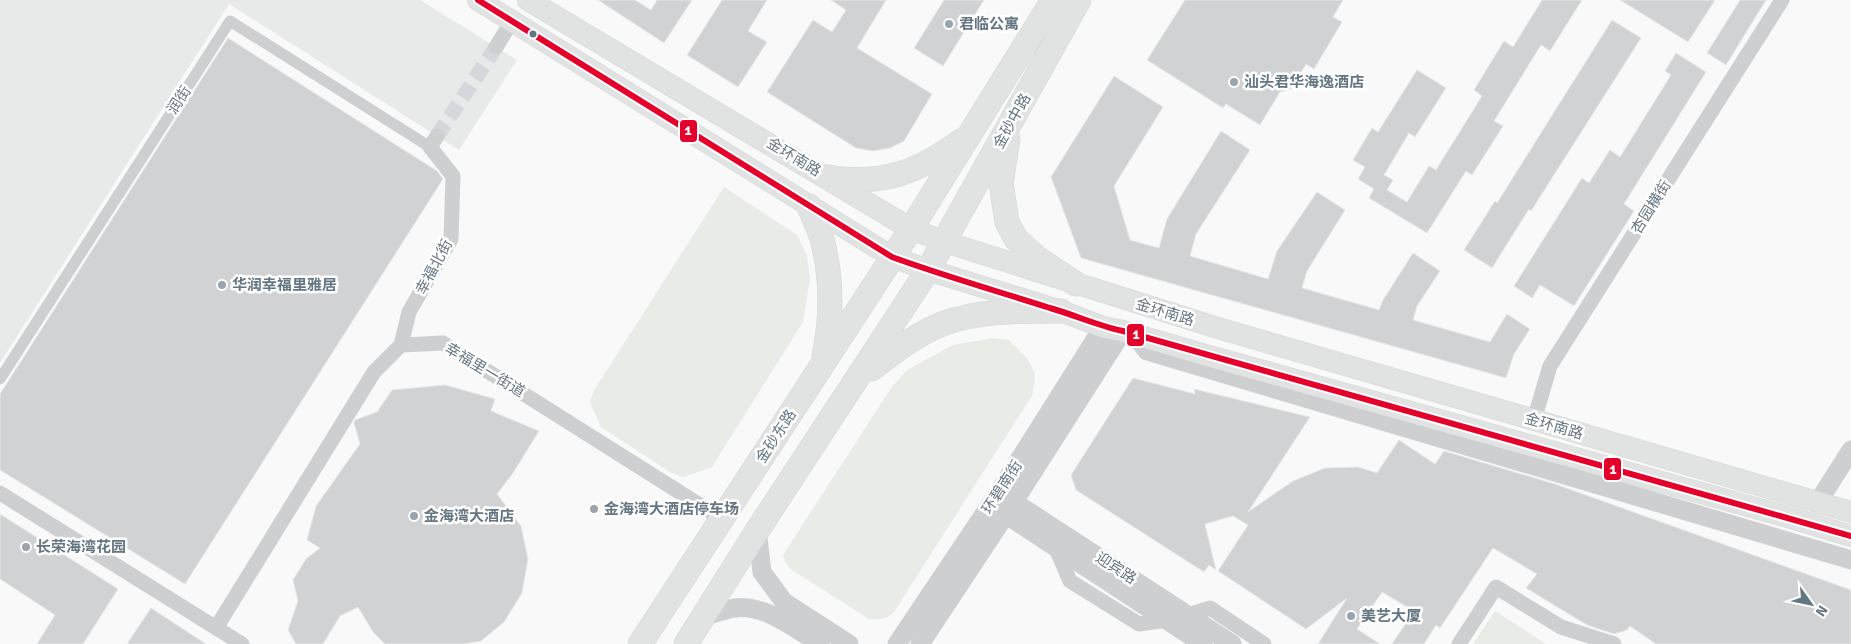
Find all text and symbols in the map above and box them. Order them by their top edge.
place label: 君临公寓 [959,15,1019,33]
marker: 君临公寓 [943,18,955,30]
unlabelled marker [528,29,538,39]
place label: 汕头君华海逸酒店 [1244,73,1364,91]
marker: 汕头君华海逸酒店 [1228,76,1240,88]
street label: 润街 [163,83,195,117]
street label: 金砂中路 [990,90,1034,152]
line badge: 1 [679,119,698,143]
text: 1 [684,122,692,139]
street label: 金环南路 [764,134,824,180]
street label: 杏园横街 [1627,177,1675,237]
street label: 幸福北街 [412,236,456,298]
place label: 华润幸福里雅居 [232,276,337,294]
marker: 华润幸福里雅居 [216,279,228,291]
street label: 金环南路 [1134,295,1196,329]
line badge: 1 [1126,323,1145,347]
text: 1 [1132,326,1140,343]
street label: 幸福里一街道 [442,339,528,401]
street label: 金砂东路 [752,406,800,466]
street label: 金环南路 [1523,409,1585,443]
street label: 环碧南街 [978,457,1026,517]
line badge: 1 [1603,457,1622,481]
text: 1 [1609,461,1617,478]
place label: 金海湾大酒店停车场 [604,500,739,518]
marker: 金海湾大酒店停车场 [588,503,600,515]
place label: 金海湾大酒店 [424,507,514,525]
marker: 金海湾大酒店 [408,510,420,522]
place label: 长荣海湾花园 [36,538,126,556]
marker: 长荣海湾花园 [20,541,32,553]
street label: 迎宾路 [1092,548,1140,588]
north arrow [1786,579,1836,629]
text: N [1812,602,1831,620]
place label: 美艺大厦 [1361,607,1421,625]
marker: 美艺大厦 [1345,610,1357,622]

